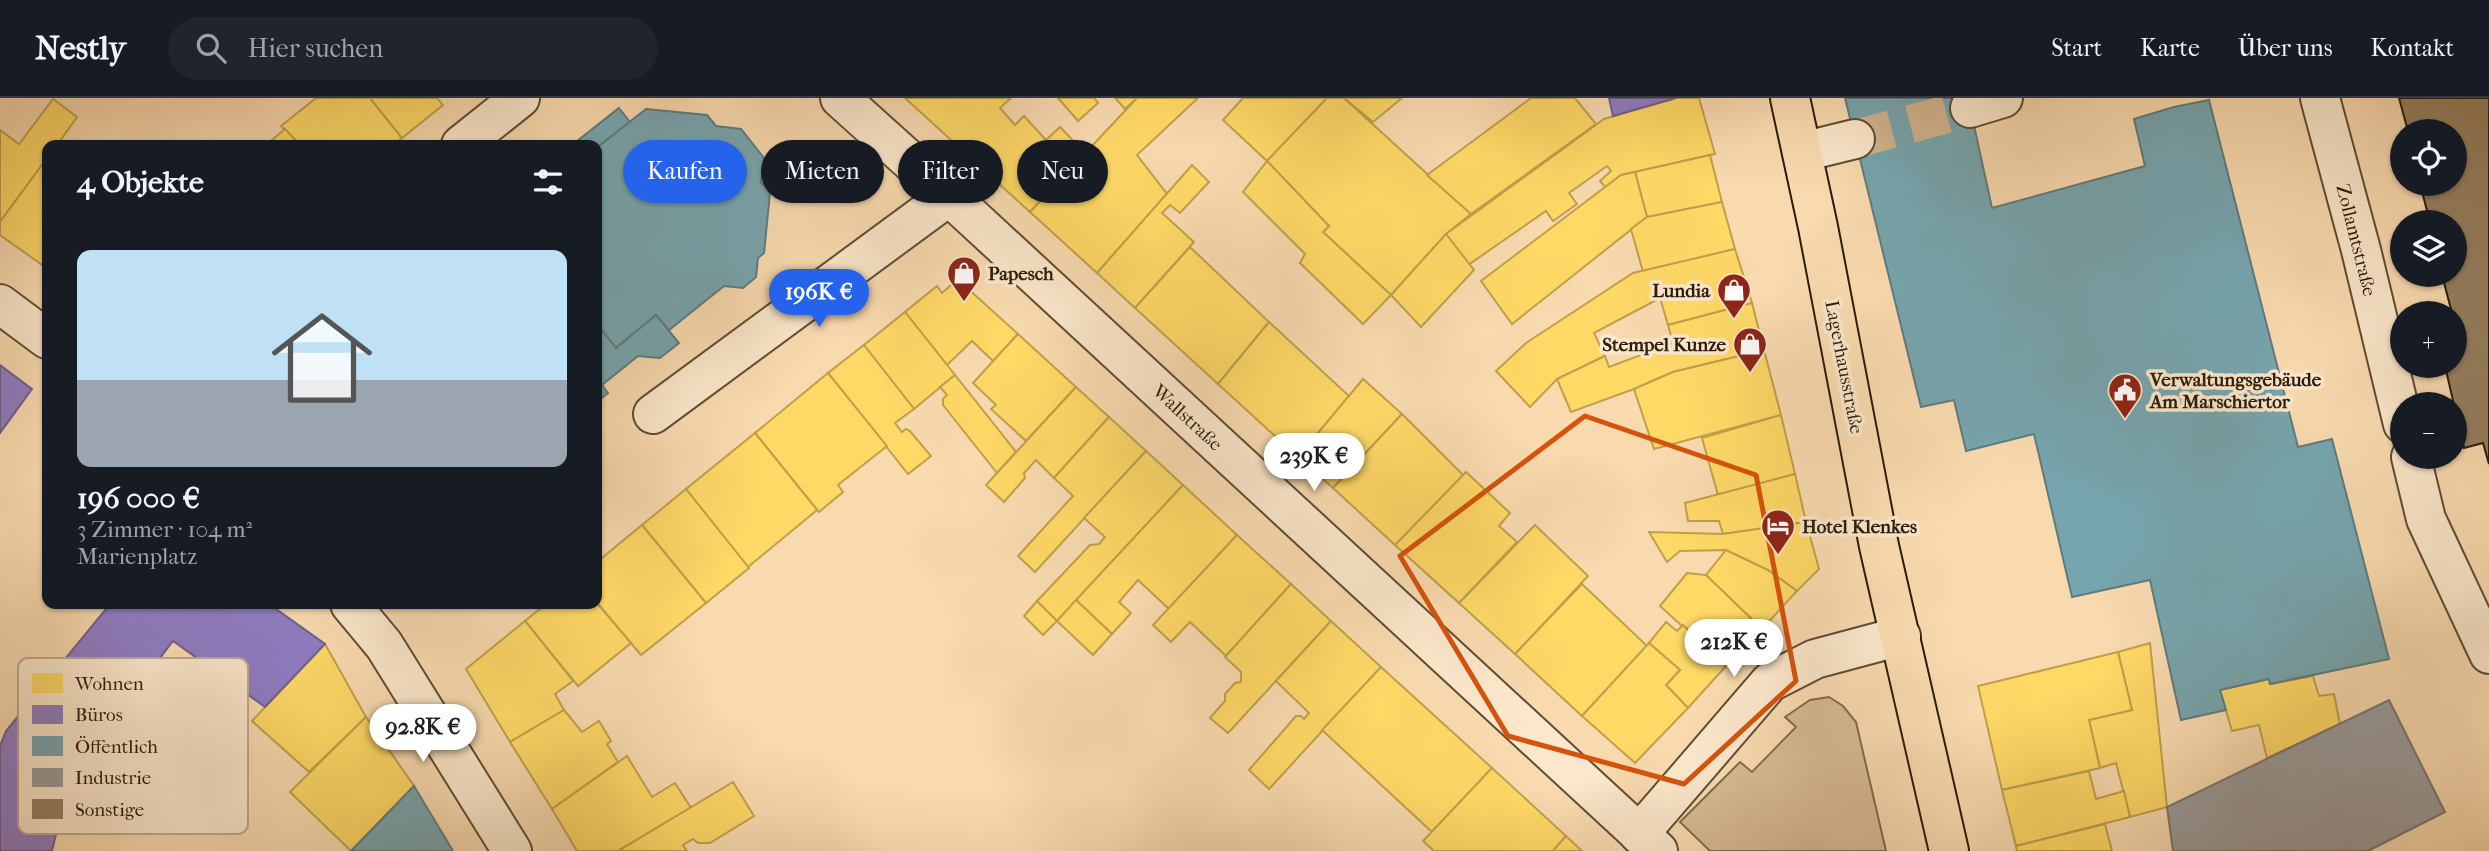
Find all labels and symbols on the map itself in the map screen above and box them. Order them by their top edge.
street label: Zollamtstraße [2331,182,2381,298]
shop icon: Papesch [945,254,983,303]
place label: Papesch [988,263,1054,285]
pin: 196K € [762,270,876,329]
shop icon: Lundia [1715,271,1753,320]
place label: Lundia [1652,280,1711,302]
street label: Lagerhausstraße [1820,299,1868,436]
shop icon: Stempel Kunze [1731,325,1769,374]
place label: Stempel Kunze [1602,334,1727,356]
place label: Verwaltungsgebäude Am Marschiertor [2149,369,2322,413]
public building icon: Verwaltungsgebäude Am Marschiertor [2106,371,2144,420]
street label: Wallstraße [1147,379,1227,455]
pin: 239K € [1257,434,1371,493]
hotel icon: Hotel Klenkes [1759,507,1797,556]
place label: Hotel Klenkes [1802,516,1917,538]
pin: 212K € [1677,620,1791,679]
legend [18,658,248,834]
text: Wohnen [74,673,144,695]
text: Büros [75,704,123,726]
pin: 92.8K € [358,704,488,764]
text: Öffentlich [75,736,158,758]
text: Industrie [75,767,151,789]
text: Sonstige [75,799,144,821]

